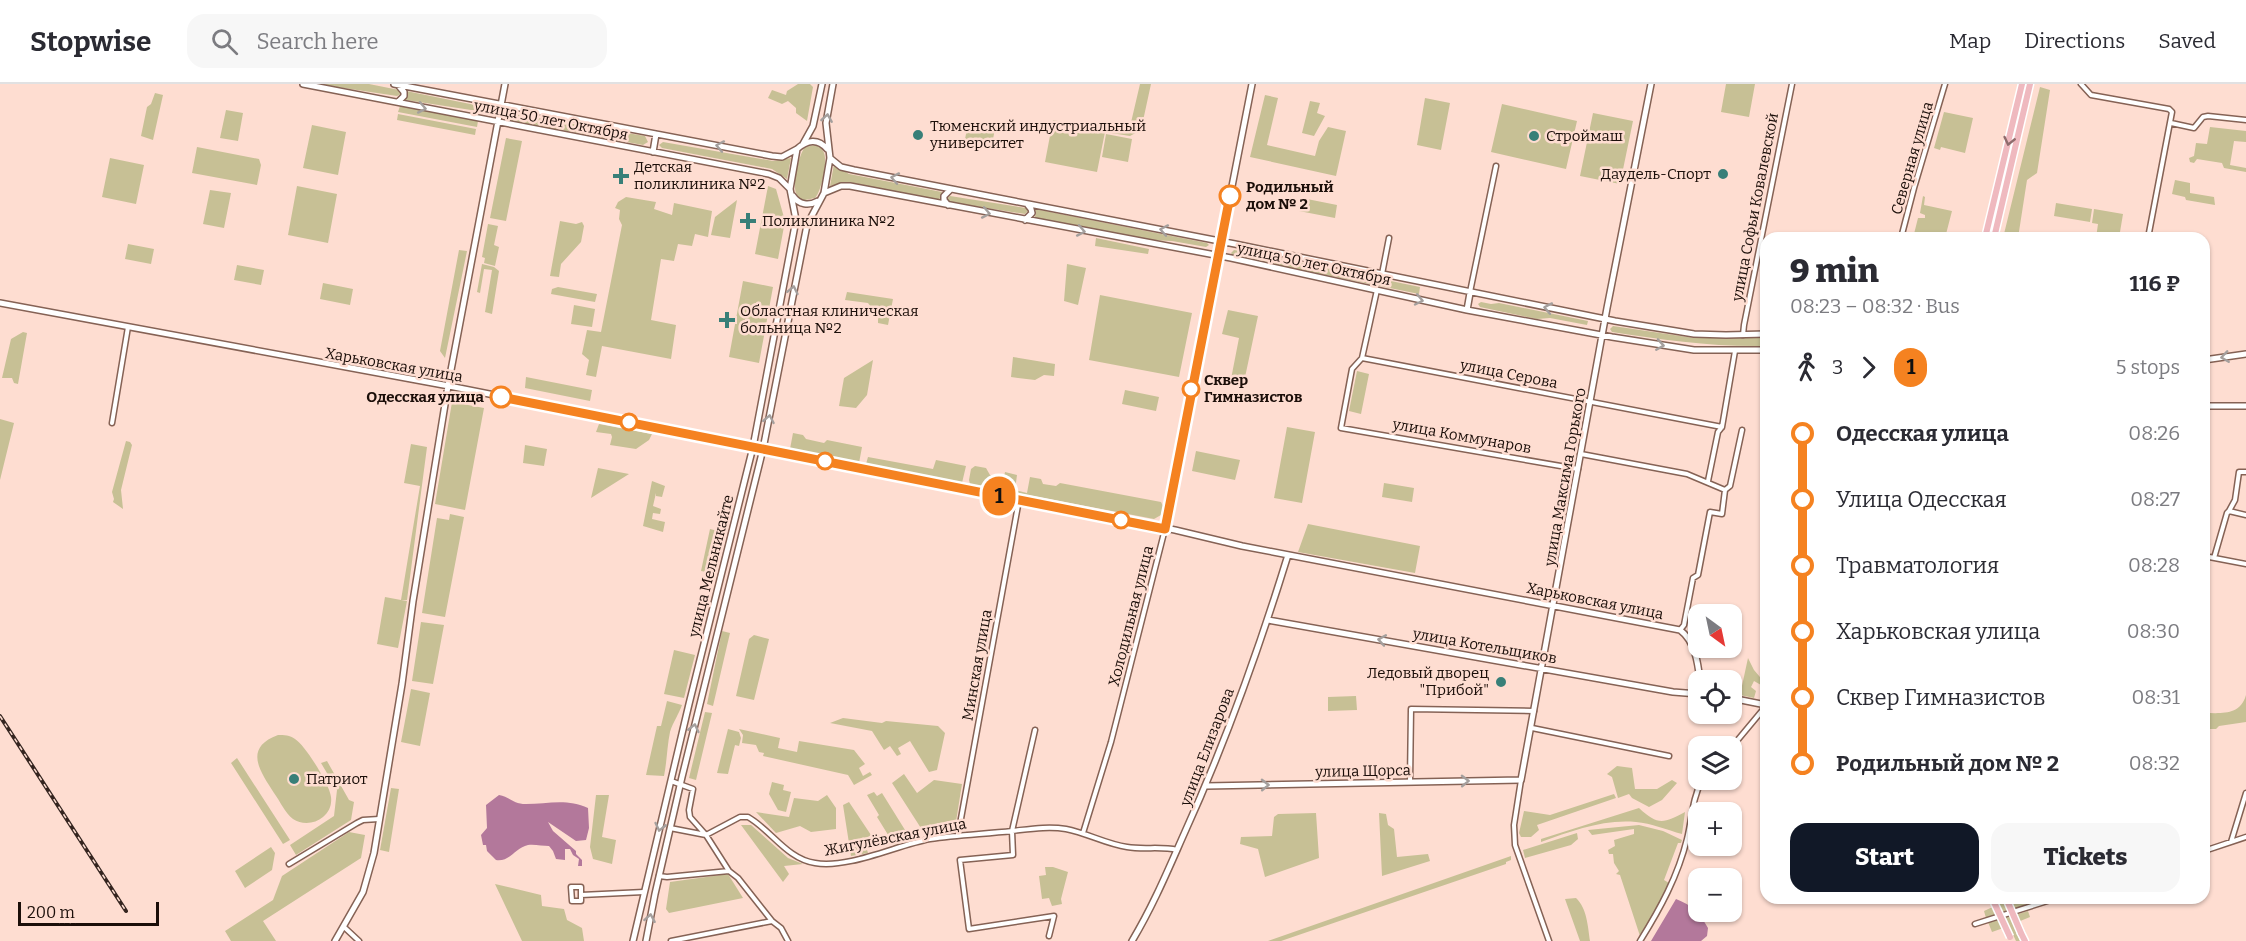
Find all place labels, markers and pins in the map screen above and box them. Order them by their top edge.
place label: Тюменский индустриальный университет [929,117,1146,152]
place label: Строймаш [1546,127,1623,145]
marker: Тюменский индустриальный университет [911,128,925,142]
marker: Строймаш [1527,129,1541,143]
place label: Детская поликлиника №2 [634,158,765,193]
place label: Даудель-Спорт [1601,165,1711,183]
marker: Детская поликлиника №2 [612,167,630,185]
marker: Даудель-Спорт [1716,167,1730,181]
place label: Родильный дом № 2 [1246,178,1334,213]
marker: Родильный дом № 2 [1219,185,1241,207]
marker: Поликлиника №2 [739,212,757,230]
place label: Поликлиника №2 [762,212,895,230]
place label: Областная клиническая больница №2 [740,302,918,337]
marker: Областная клиническая больница №2 [718,311,736,329]
place label: Сквер Гимназистов [1204,371,1303,406]
marker: Сквер Гимназистов [1182,380,1200,398]
marker: Одесская улица [490,386,512,408]
place label: Одесская улица [366,388,485,406]
unlabelled marker [620,413,638,431]
unlabelled marker [816,452,834,470]
unlabelled marker [1112,511,1130,529]
place label: Ледовый дворец "Прибой" [1367,664,1489,699]
marker: Ледовый дворец "Прибой" [1494,675,1508,689]
place label: Патриот [306,770,368,788]
marker: Патриот [287,772,301,786]

